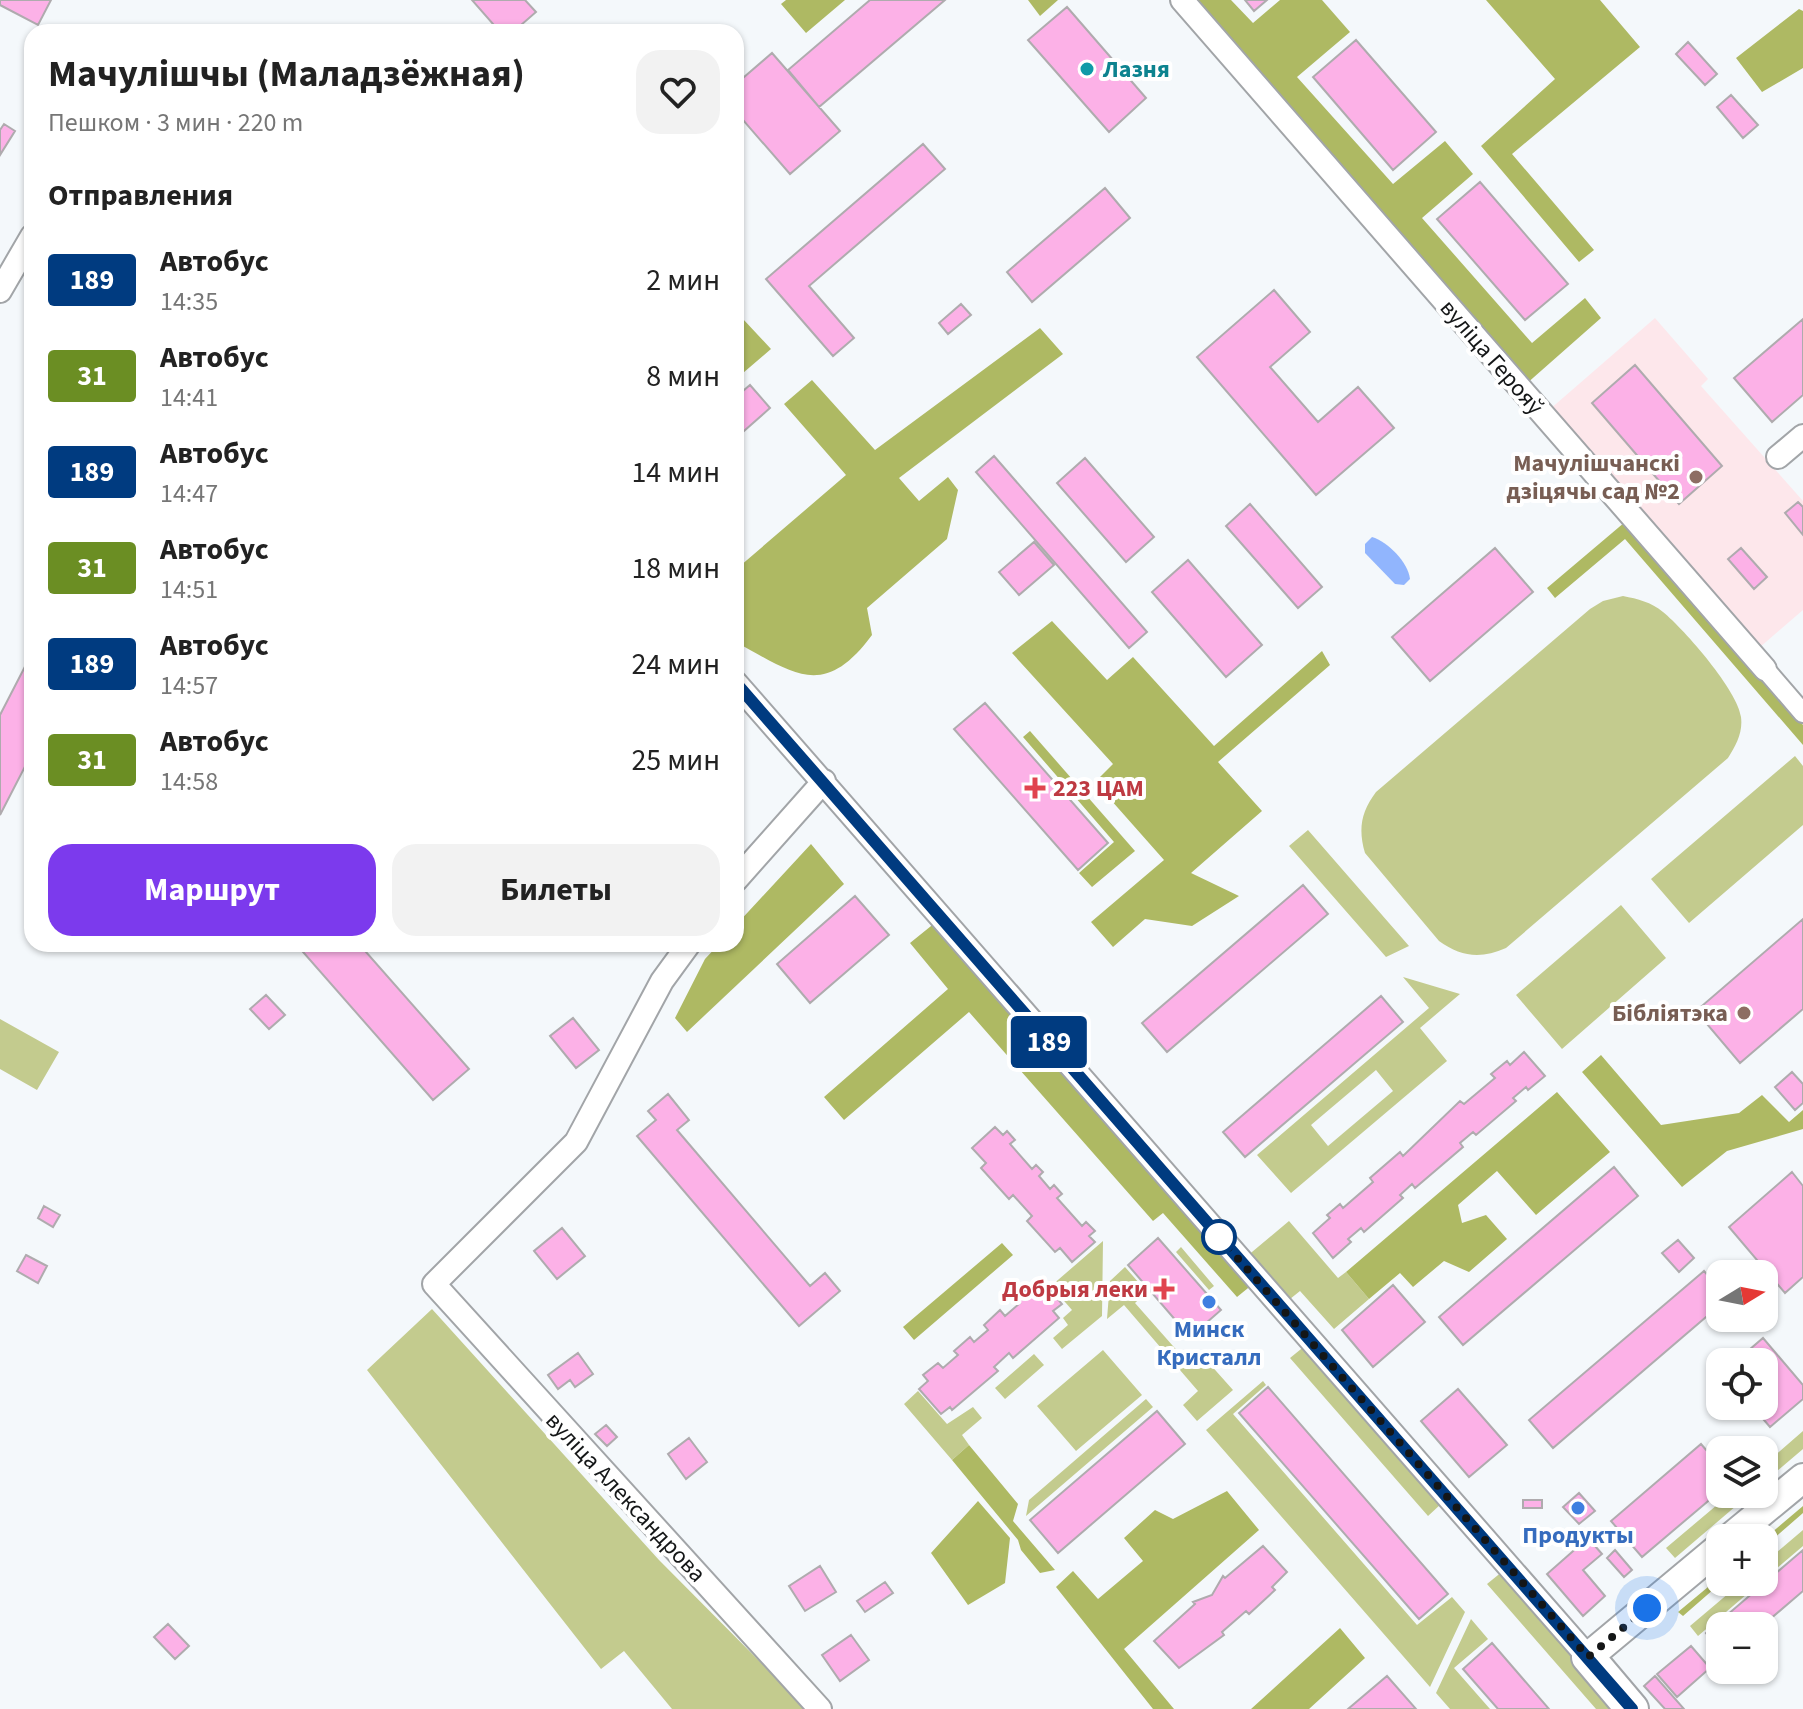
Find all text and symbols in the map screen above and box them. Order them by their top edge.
text: Мачулішчы (Маладзёжная) [48,47,525,101]
button: heart [636,50,720,134]
place label: Лазня [1102,52,1170,87]
marker: Лазня [1078,60,1096,78]
text: Пешком · 3 мин · 220 m [48,104,303,141]
text: Отправления [48,174,233,217]
text: Автобус [160,240,269,283]
text: 2 мин [646,259,720,302]
text: 189 [70,260,114,300]
text: 14:35 [160,283,218,320]
street label: вуліца Герояў [1431,292,1552,423]
text: Автобус [160,336,269,379]
text: 8 мин [646,355,720,398]
text: 31 [77,356,107,396]
text: 14:41 [160,379,218,416]
text: Автобус [160,432,269,475]
place label: Мачулішчанскі дзіцячы сад №2 [1507,446,1680,509]
text: 14 мин [631,451,720,494]
text: 189 [70,452,114,492]
marker: Мачулішчанскі дзіцячы сад №2 [1687,468,1705,486]
text: 14:47 [160,475,218,512]
text: Автобус [160,528,269,571]
text: 18 мин [631,547,720,590]
text: 31 [77,548,107,588]
text: 14:51 [160,571,218,608]
text: Автобус [160,624,269,667]
text: 24 мин [631,643,720,686]
text: 189 [70,644,114,684]
text: 14:57 [160,667,218,704]
text: Автобус [160,720,269,763]
text: 25 мин [631,739,720,782]
text: 31 [77,740,107,780]
text: 14:58 [160,763,218,800]
place label: 223 ЦAM [1053,771,1144,806]
marker: 223 ЦAM [1024,777,1046,799]
button: Маршрут [48,844,376,936]
button: Билеты [392,844,720,936]
place label: Бібліятэка [1612,996,1728,1031]
marker: Бібліятэка [1735,1004,1753,1022]
line badge: 189 [1003,1016,1095,1068]
text: 189 [1027,1022,1071,1062]
unlabelled marker [1202,1220,1236,1254]
north arrow [1706,1260,1778,1332]
map controls [1706,1260,1778,1684]
place label: Добрыя леки [1002,1272,1148,1307]
marker: Добрыя леки [1155,1280,1173,1298]
marker: Минск Кристалл [1200,1293,1218,1311]
place label: Минск Кристалл [1157,1312,1261,1375]
button: locate [1706,1348,1778,1420]
street label: вуліца Александрова [537,1404,714,1590]
button: layers [1706,1436,1778,1508]
marker: Продукты [1569,1499,1587,1517]
place label: Продукты [1522,1518,1634,1553]
button: + [1706,1524,1778,1596]
your location [1627,1588,1667,1628]
button: − [1706,1612,1778,1684]

